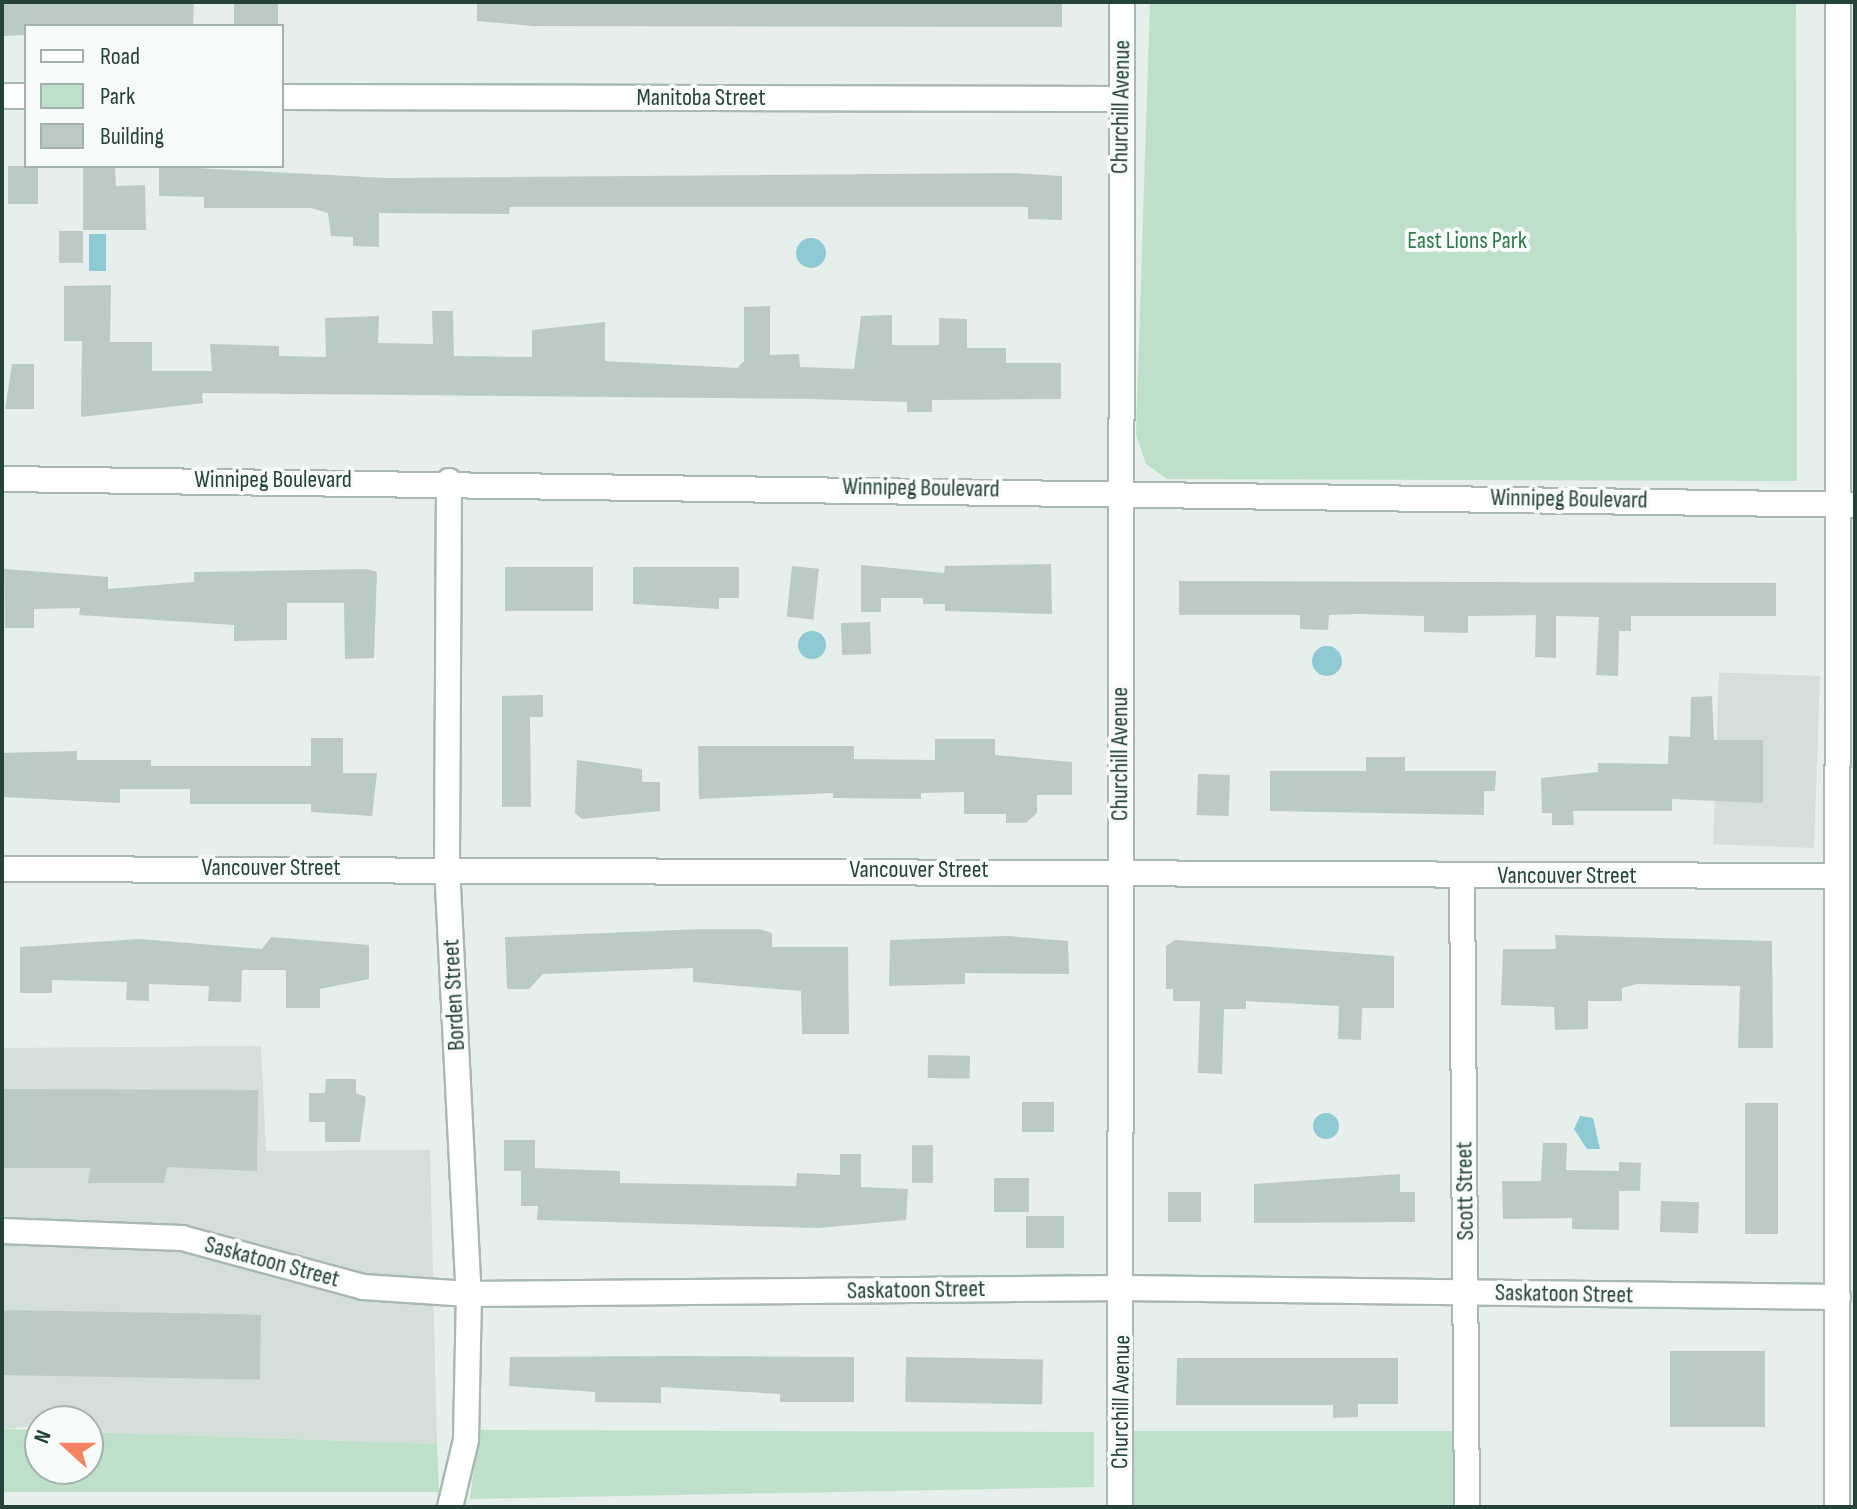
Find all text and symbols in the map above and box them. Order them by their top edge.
legend [24,24,284,168]
street label: Churchill Avenue [1105,40,1137,174]
text: Road [100,42,140,71]
text: Park [100,82,135,111]
street label: Manitoba Street [637,84,765,112]
text: Building [100,122,164,151]
park label: East Lions Park [1407,227,1527,255]
street label: Winnipeg Boulevard [194,466,352,494]
street label: Winnipeg Boulevard [842,472,1000,504]
street label: Winnipeg Boulevard [1490,483,1648,515]
street label: Churchill Avenue [1106,687,1134,821]
street label: Vancouver Street [201,854,341,882]
street label: Vancouver Street [849,856,989,884]
street label: Vancouver Street [1497,862,1637,890]
street label: Borden Street [437,939,471,1051]
street label: Scott Street [1450,1141,1480,1241]
street label: Saskatoon Street [201,1230,343,1294]
street label: Saskatoon Street [847,1274,985,1306]
street label: Saskatoon Street [1495,1278,1633,1310]
street label: Churchill Avenue [1105,1335,1137,1469]
north arrow [24,1405,104,1485]
text: N [28,1427,58,1447]

